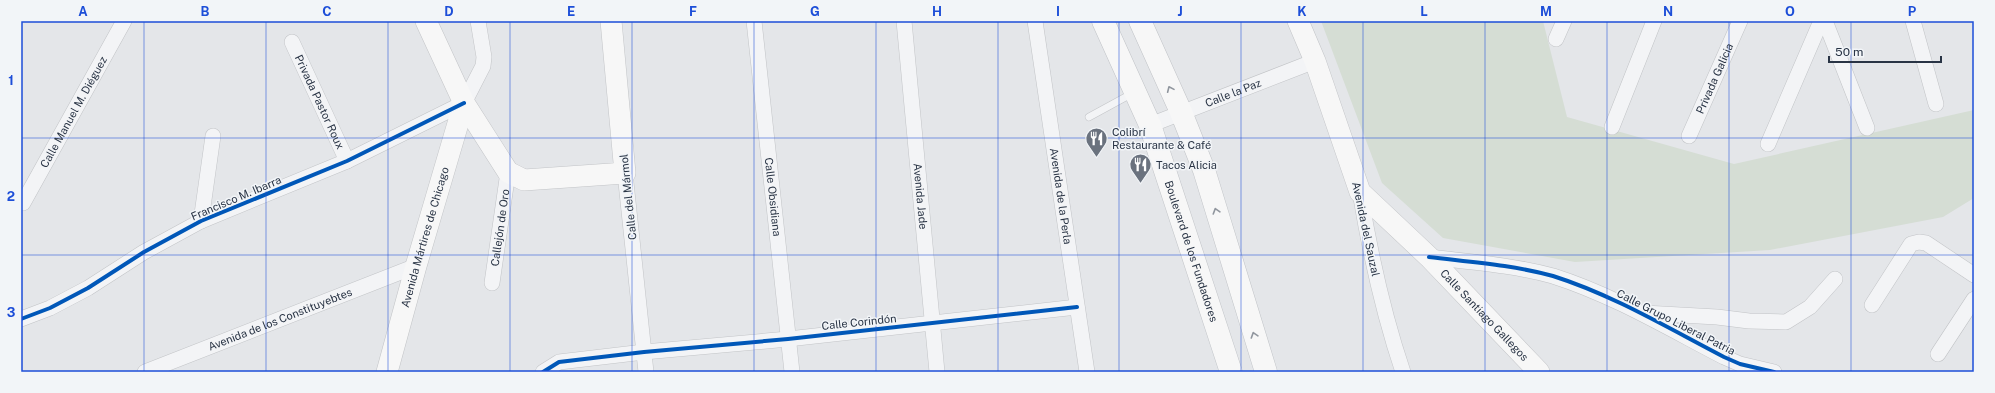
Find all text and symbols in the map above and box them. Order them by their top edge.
text: A [78,4,88,19]
text: B [201,4,210,19]
text: C [322,4,332,19]
text: D [444,4,454,19]
text: E [567,4,575,19]
text: F [689,4,697,19]
text: G [810,4,820,19]
text: H [932,4,942,19]
text: I [1056,4,1060,19]
text: J [1177,4,1183,19]
text: K [1297,4,1307,19]
text: L [1420,4,1428,19]
text: M [1540,4,1552,19]
text: N [1663,4,1673,19]
text: O [1785,4,1795,19]
text: P [1908,4,1917,19]
scale bar [1829,38,1941,64]
street label: Privada Galicia [1694,41,1735,116]
text: 50 m [1835,45,1863,59]
street label: Privada Pastor Roux [293,53,347,151]
street label: Calle Manuel M. Diéguez [38,54,109,170]
text: 1 [8,73,14,88]
street label: Calle la Paz [1203,77,1263,109]
one-way arrow [1167,86,1175,93]
restaurant icon: Colibrí Restaurante & Café [1083,125,1109,158]
place label: Colibrí Restaurante & Café [1112,126,1211,151]
street label: Avenida de la Perla [1048,147,1074,245]
restaurant icon: Tacos Alicia [1128,152,1154,185]
street label: Calle del Mármol [618,153,638,241]
street label: Calle Obsidiana [763,157,783,237]
place label: Tacos Alicia [1156,159,1217,171]
street label: Avenida Jade [911,163,930,230]
street label: Avenida Mártires de Chicago [399,165,451,309]
street label: Francisco M. Ibarra [189,174,283,222]
street label: Boulevard de los Fundadores [1163,179,1220,324]
street label: Avenida del Sauzal [1350,181,1382,277]
street label: Callejón de Oro [488,188,511,267]
text: 2 [7,189,15,204]
one-way arrow [1212,207,1221,214]
street label: Calle Santiago Gallegos [1438,267,1531,363]
street label: Avenida de los Constituyebtes [206,285,354,353]
street label: Calle Grupo Liberal Patria [1615,287,1737,357]
text: 3 [7,305,16,320]
street label: Calle Corindón [821,312,897,332]
one-way arrow [1250,332,1259,339]

